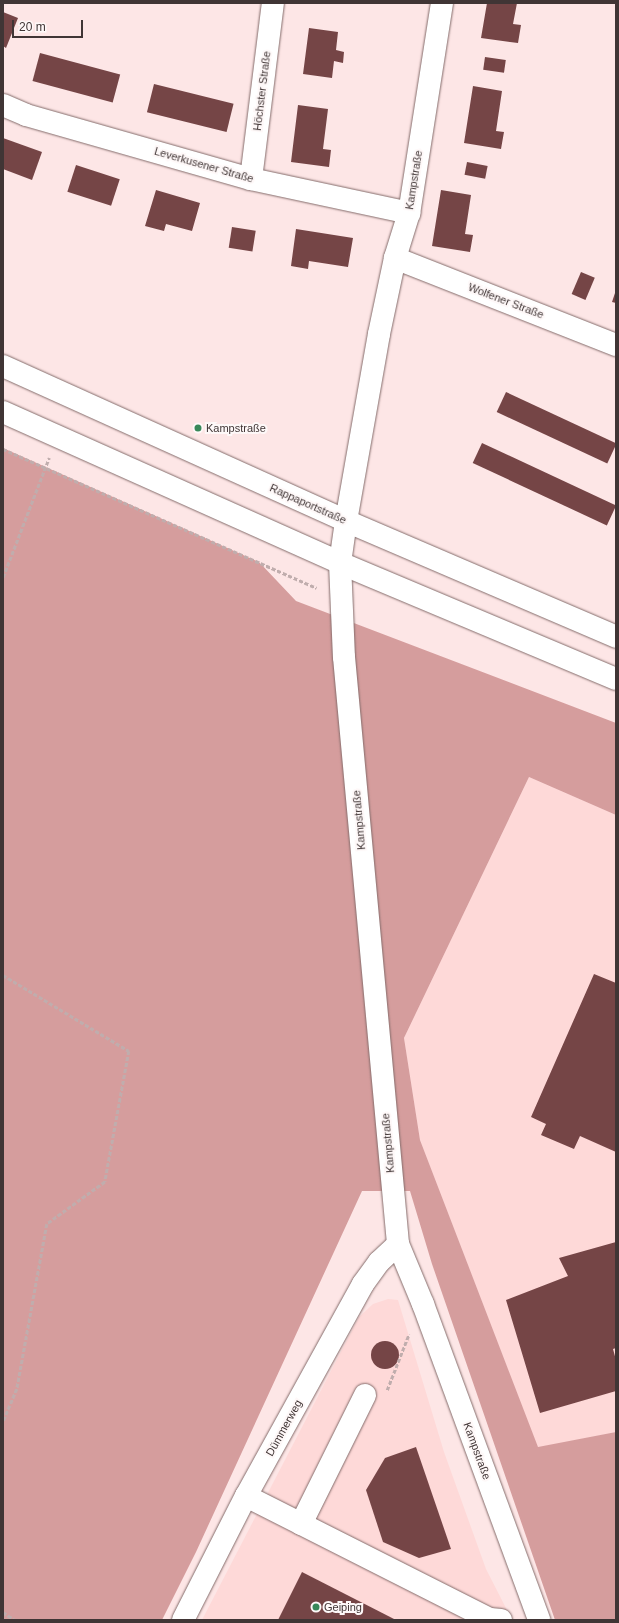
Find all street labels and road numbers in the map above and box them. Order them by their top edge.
street label: Höchster Straße [251,50,273,132]
street label: Leverkusener Straße [153,144,255,186]
street label: Kampstraße [403,149,425,211]
street label: Wolfener Straße [466,281,546,321]
street label: Rappaportstraße [268,481,348,527]
street label: Kampstraße [350,790,368,850]
street label: Kampstraße [379,1113,397,1173]
street label: Dümmerweg [263,1398,305,1458]
street label: Kampstraße [461,1421,493,1481]

